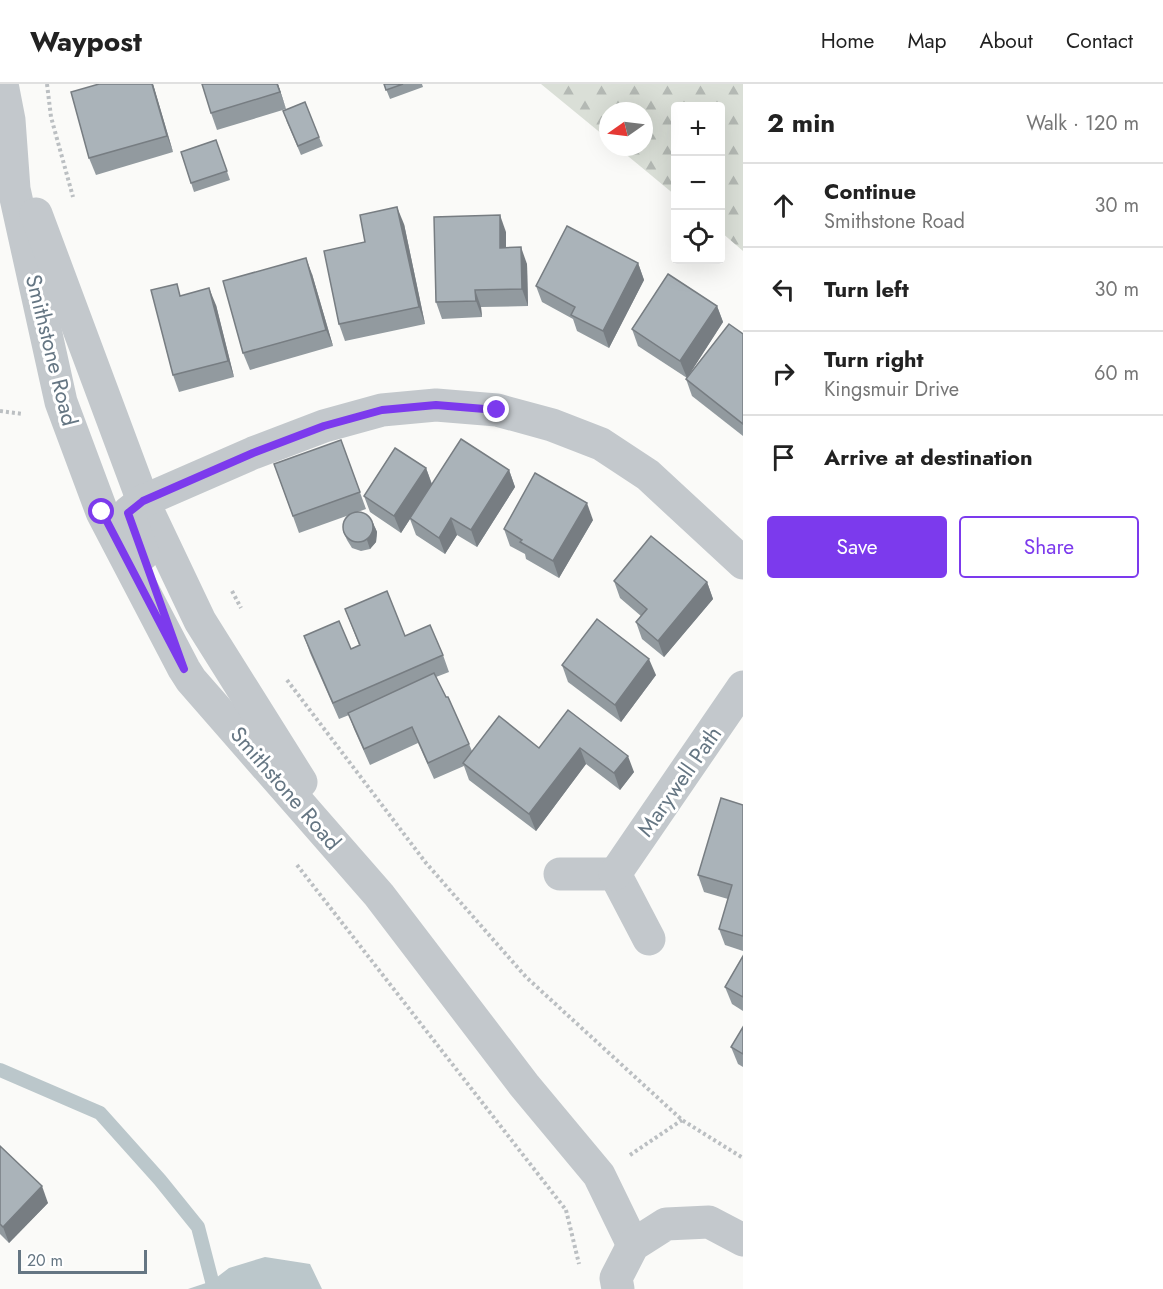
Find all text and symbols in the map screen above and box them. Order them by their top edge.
text: Waypost [30,21,142,62]
text: Home [821,26,874,56]
text: Map [907,26,947,56]
text: About [980,26,1033,56]
text: Contact [1066,26,1133,56]
north arrow [599,102,653,156]
map controls [671,102,725,264]
button: + [671,102,725,156]
text: 2 min [767,104,835,142]
text: Walk · 120 m [1026,109,1139,138]
button: − [671,156,725,210]
text: Continue [824,175,916,207]
icon: ahead [767,189,800,222]
text: 30 m [1094,191,1139,220]
text: Smithstone Road [824,207,965,236]
button: locate [671,210,725,264]
street label: Smithstone Road [18,271,86,429]
icon: left [767,273,800,306]
text: Turn left [824,273,909,305]
text: 30 m [1094,275,1139,304]
text: Turn right [824,343,924,375]
icon: right [767,357,800,390]
text: 60 m [1094,359,1139,388]
text: Kingsmuir Drive [824,375,959,404]
route end [483,396,509,422]
icon: arrive [767,441,800,474]
text: Arrive at destination [824,441,1033,473]
route start [88,498,114,524]
button: Save [767,516,947,578]
button: Share [959,516,1139,578]
street label: Smithstone Road [223,719,349,857]
street label: Marywell Path [629,719,729,843]
scale bar [18,1247,147,1274]
text: 20 m [27,1249,63,1272]

